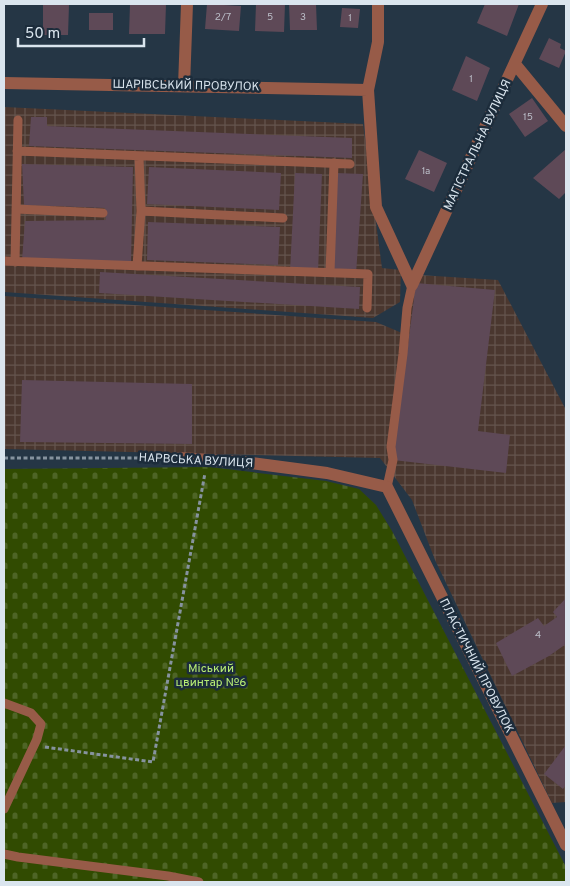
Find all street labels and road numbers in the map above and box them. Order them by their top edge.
street label: ШАРІВСЬКИЙ ПРОВУЛОК [113,77,260,95]
street label: МАГІСТРАЛЬНА ВУЛИЦЯ [441,77,515,213]
street label: НАРВСЬКА ВУЛИЦЯ [138,450,254,472]
street label: ПЛАСТИЧНИЙ ПРОВУЛОК [435,596,517,736]

